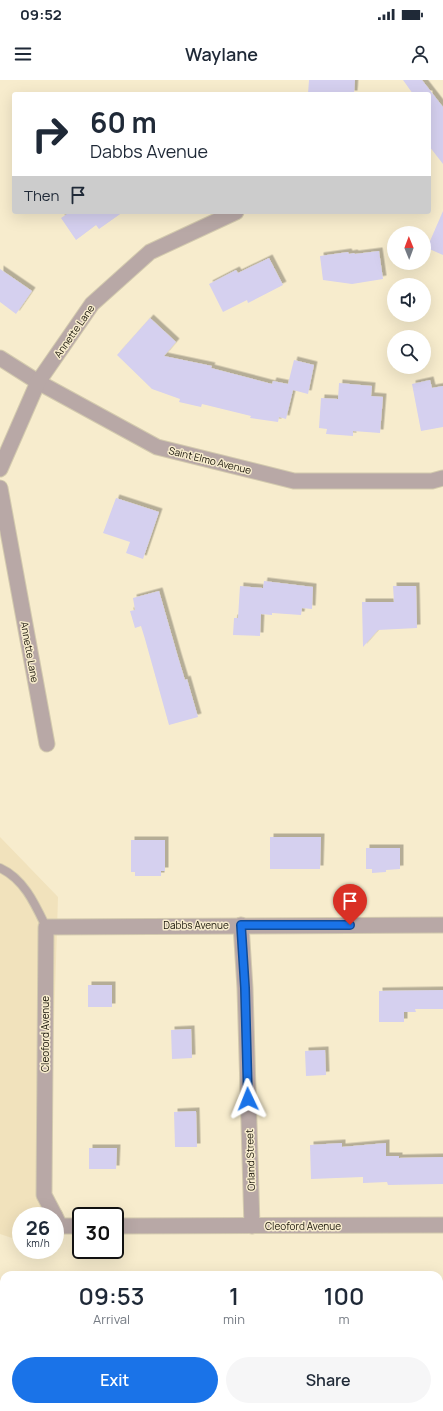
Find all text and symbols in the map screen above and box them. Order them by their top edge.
text: 09:52 [20,4,62,25]
text: Waylane [185,42,258,66]
icon: menu [12,43,34,65]
icon: person [409,43,431,65]
text: 60 m [90,103,157,141]
icon: right [24,108,76,160]
text: Dabbs Avenue [90,139,208,163]
icon: arrive [67,184,89,206]
text: Then [24,185,59,206]
north arrow [387,226,431,270]
map controls [387,226,431,374]
button: sound [387,278,431,322]
street label: Annette Lane [51,302,98,360]
button: search [387,330,431,374]
street label: Saint Elmo Avenue [167,443,253,477]
street label: Annette Lane [18,620,42,684]
pin [333,884,367,925]
icon: arrive [339,890,361,912]
street label: Dabbs Avenue [163,918,229,932]
street label: Cleoford Avenue [38,996,52,1072]
position arrow [227,1078,269,1120]
street label: Orland Street [242,1129,258,1191]
speed limit sign: 30 [72,1207,124,1259]
text: 26 [26,1214,50,1241]
street label: Cleoford Avenue [265,1219,341,1233]
text: km/h [26,1236,50,1250]
text: 09:53 [79,1279,145,1312]
text: 1 [229,1279,239,1312]
text: 100 [323,1279,364,1312]
text: Arrival [93,1310,130,1328]
text: min [223,1310,245,1328]
text: m [338,1310,349,1328]
button: Exit [12,1357,218,1403]
button: Share [226,1357,431,1403]

